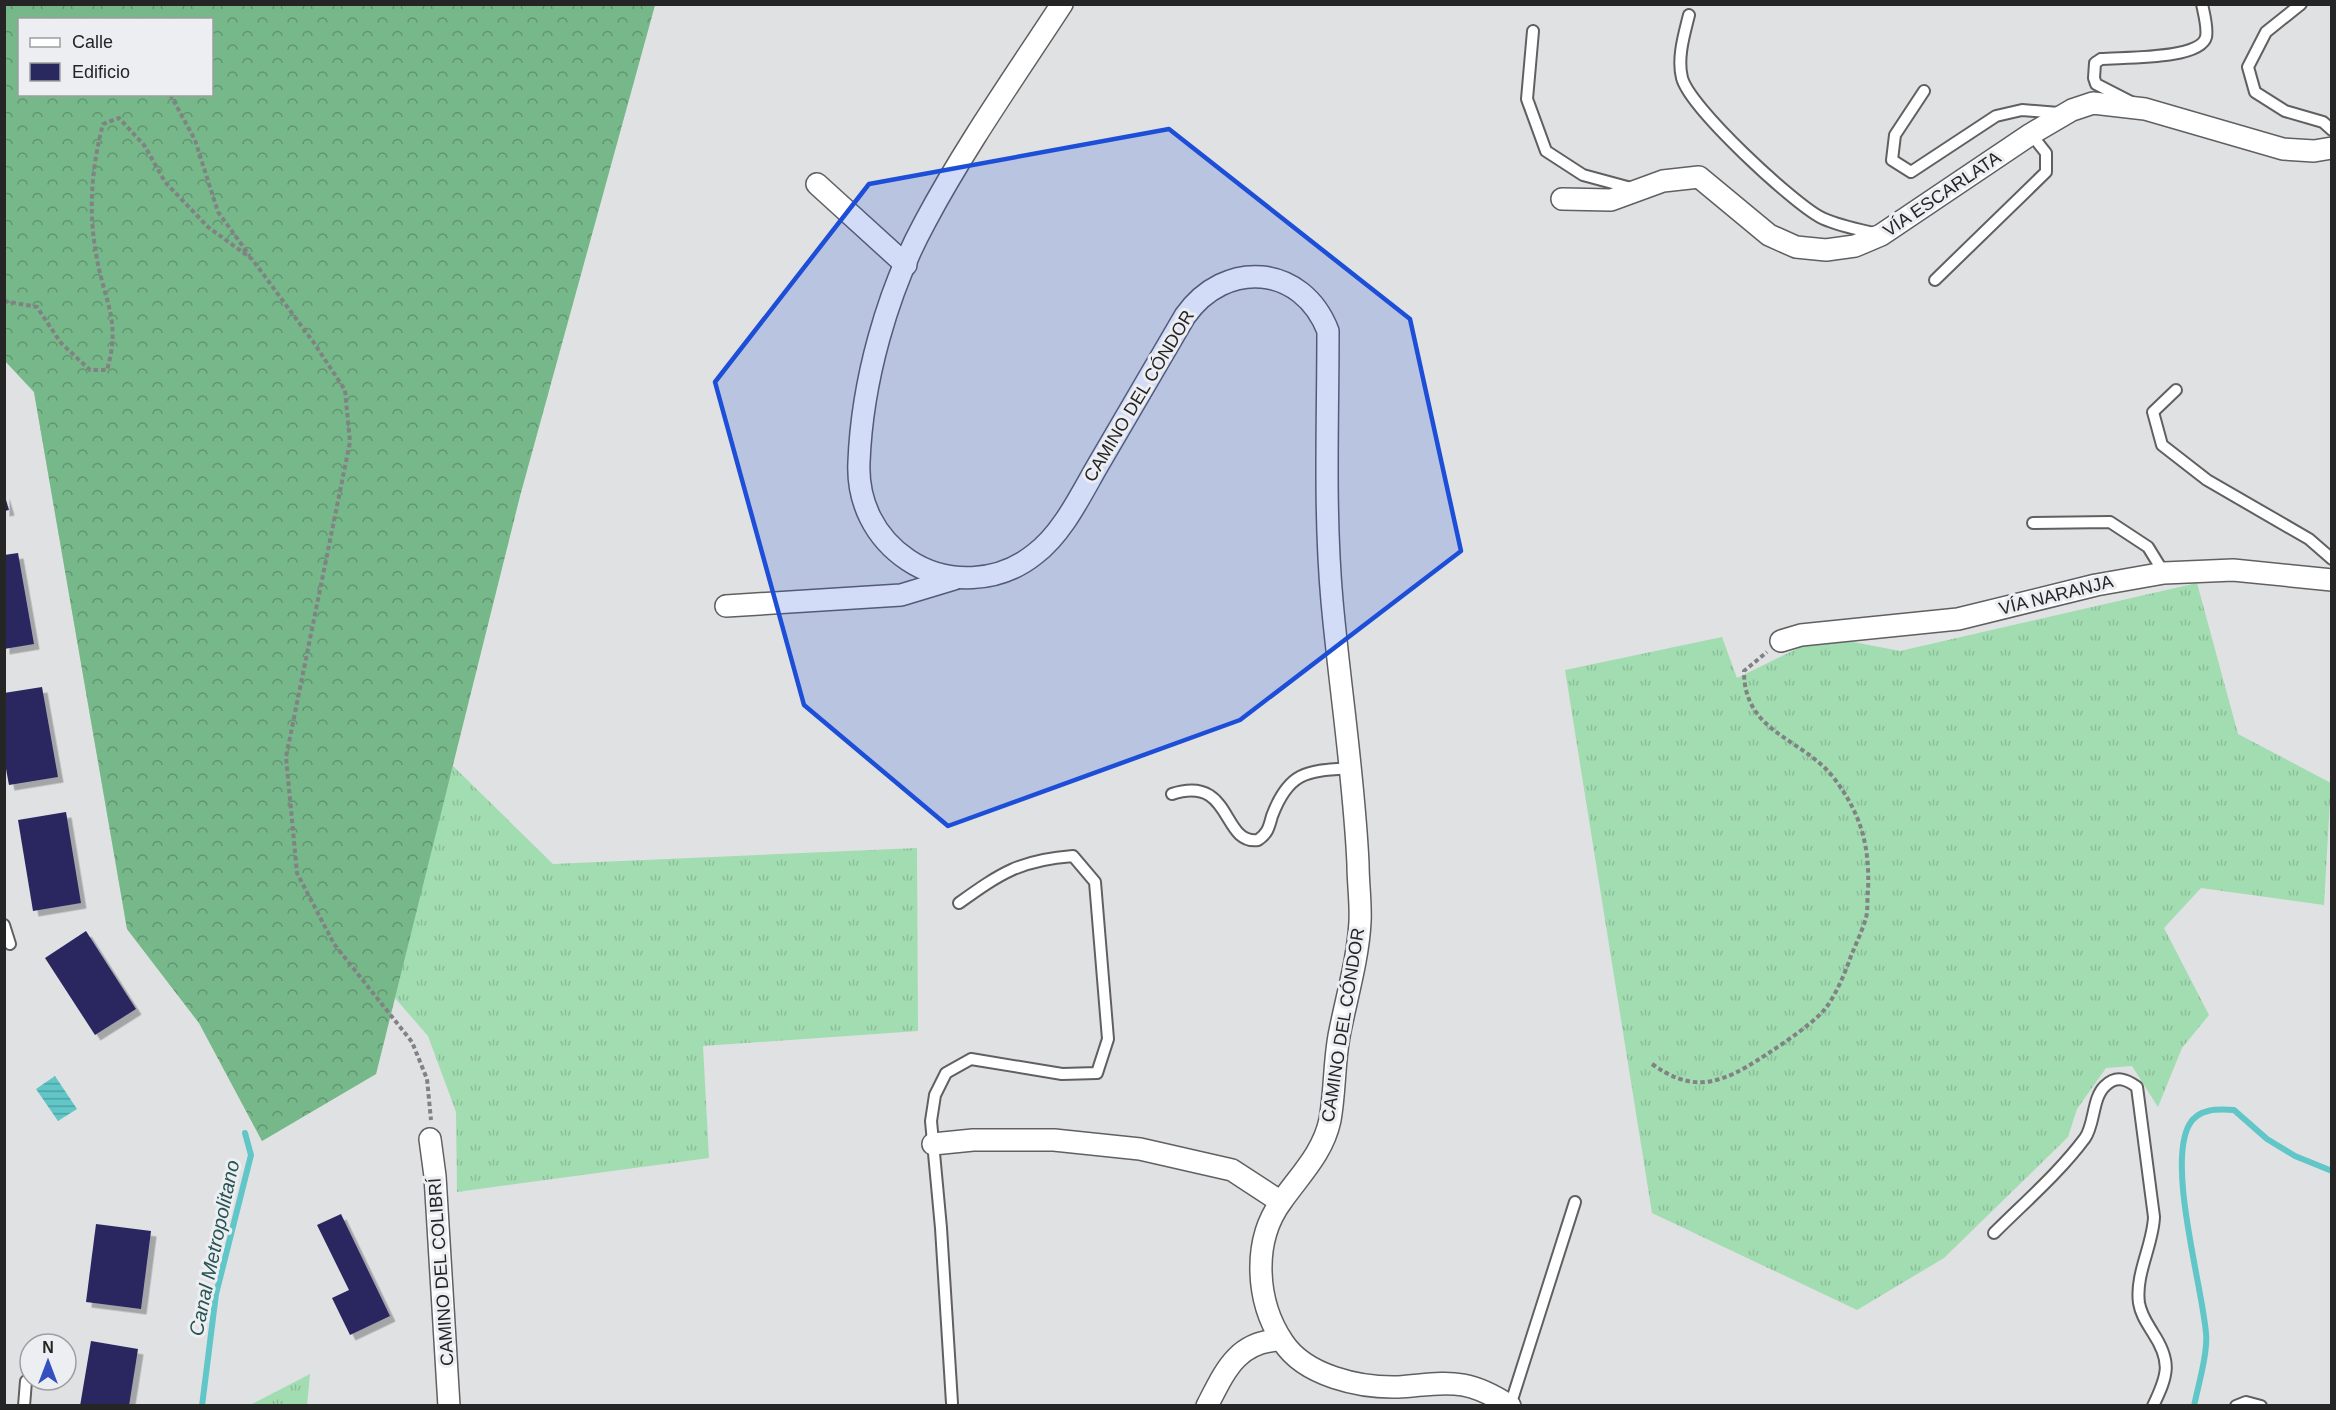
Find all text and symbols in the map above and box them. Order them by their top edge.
legend [18,18,213,96]
text: Calle [72,32,113,52]
text: Edificio [72,62,130,82]
street label: VÍA ESCARLATA [1879,147,2005,241]
street label: CAMINO DEL CÓNDOR [1079,306,1198,485]
street label: VÍA NARANJA [1997,571,2115,619]
street label: CAMINO DEL CÓNDOR [1317,926,1368,1124]
water label: Canal Metropolitano [185,1158,243,1338]
street label: CAMINO DEL COLIBRÍ [424,1177,458,1367]
north arrow [18,1332,78,1392]
text: N [42,1339,54,1356]

